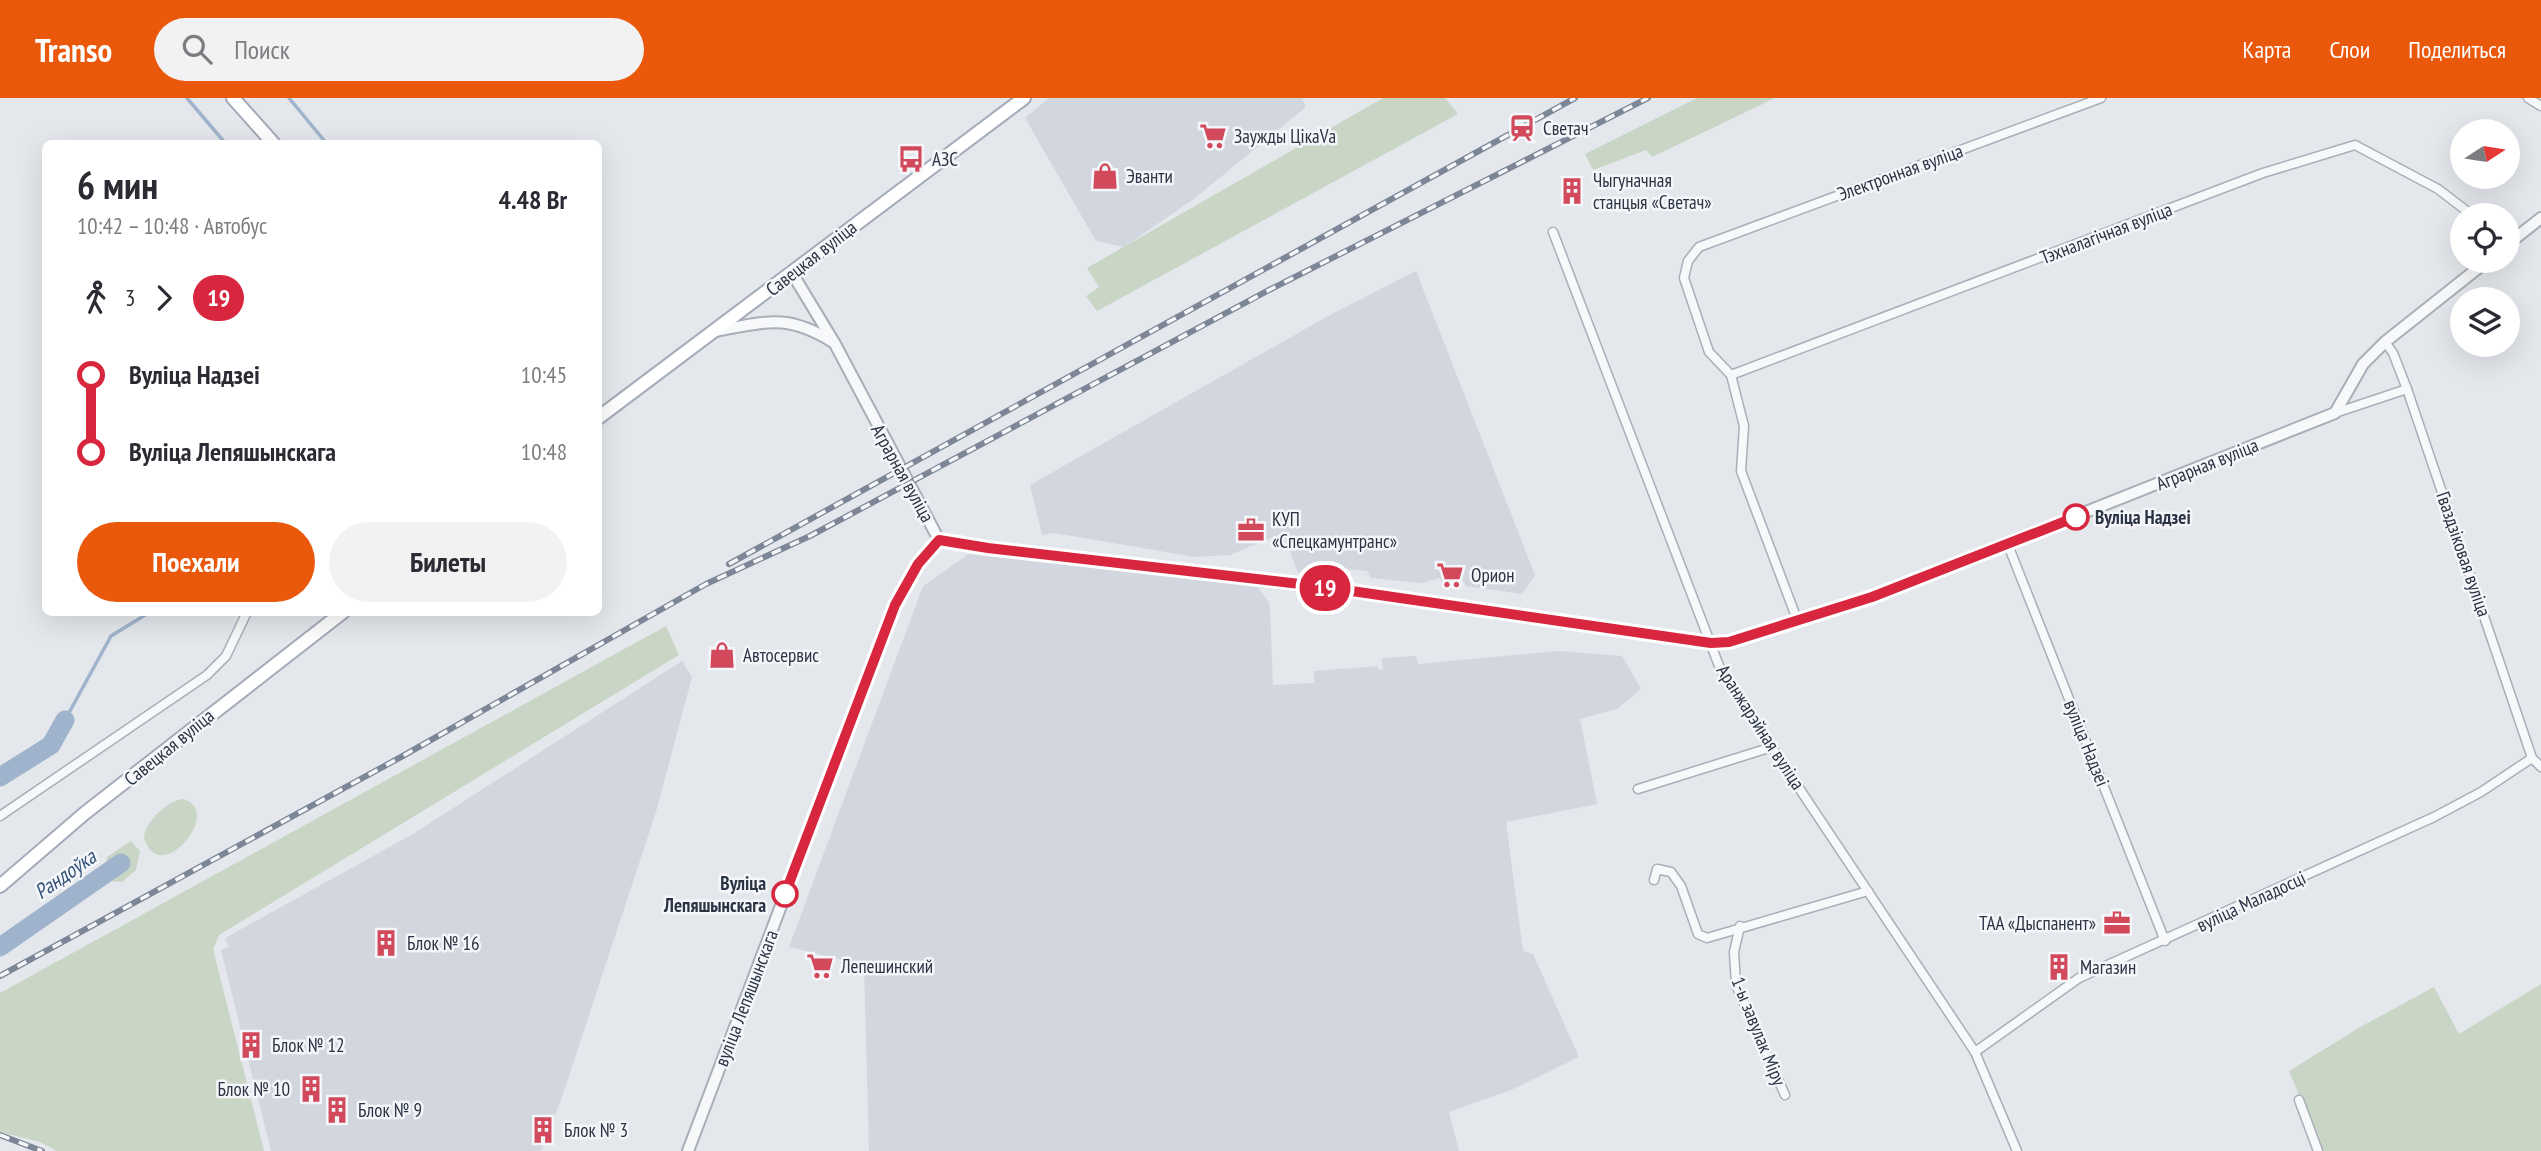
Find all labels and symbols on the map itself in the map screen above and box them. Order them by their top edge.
station icon: Светач [1507,113,1537,143]
place label: Светач [1543,116,1588,140]
north arrow [2450,119,2520,189]
supermarket icon: Заужды ЦікаVа [1198,121,1228,151]
place label: Заужды ЦікаVа [1234,124,1336,148]
street label: Электронная вуліца [1834,138,1966,206]
bus stop icon: АЗС [896,144,926,174]
place label: АЗС [932,147,958,171]
shop icon: Эванти [1090,161,1120,191]
place label: Эванти [1126,164,1173,188]
place label: Чыгуначная станцыя «Светач» [1593,168,1712,214]
building icon: Чыгуначная станцыя «Светач» [1557,176,1587,206]
street label: Тэхналагічная вуліца [2037,197,2175,269]
street label: Савецкая вуліца [761,215,861,301]
street label: Аграрная вуліца [866,420,940,526]
street label: Аграрная вуліца [2152,433,2262,495]
street label: Гваздзіковая вуліца [2431,488,2497,620]
marker: Вуліца Надзеі [2063,504,2089,530]
place label: Вуліца Надзеі [2095,505,2191,529]
place label: КУП «Спецкамунтранс» [1272,507,1397,553]
office icon: КУП «Спецкамунтранс» [1236,515,1266,545]
supermarket icon: Орион [1435,560,1465,590]
place label: Орион [1471,563,1515,587]
line badge: 19 [1294,565,1356,611]
shop icon: Автосервис [707,640,737,670]
place label: Автосервис [743,643,819,667]
street label: Аранжарэйная вуліца [1712,660,1810,794]
street label: вуліца Надзеі [2059,696,2115,790]
street label: Савецкая вуліца [119,703,219,791]
water label: Рандоўка [29,842,102,905]
street label: вуліца Маладосці [2193,865,2309,937]
place label: Вуліца Лепяшынскага [663,871,766,917]
marker: Вуліца Лепяшынскага [772,881,798,907]
office icon: ТАА «Дыспанент» [2102,908,2132,938]
place label: ТАА «Дыспанент» [1979,911,2096,935]
street label: вуліца Лепяшынскага [709,926,783,1070]
building icon: Блок № 16 [371,928,401,958]
place label: Блок № 16 [407,931,480,955]
supermarket icon: Лепешинский [805,951,835,981]
building icon: Магазин [2044,952,2074,982]
place label: Лепешинский [840,954,933,978]
place label: Магазин [2080,955,2136,979]
street label: 1-ы завулак Міру [1726,973,1792,1090]
building icon: Блок № 12 [236,1030,266,1060]
place label: Блок № 12 [272,1033,345,1057]
building icon: Блок № 10 [296,1074,326,1104]
place label: Блок № 10 [217,1077,290,1101]
building icon: Блок № 9 [322,1095,352,1125]
place label: Блок № 9 [358,1098,422,1122]
building icon: Блок № 3 [528,1115,558,1145]
place label: Блок № 3 [564,1118,628,1142]

